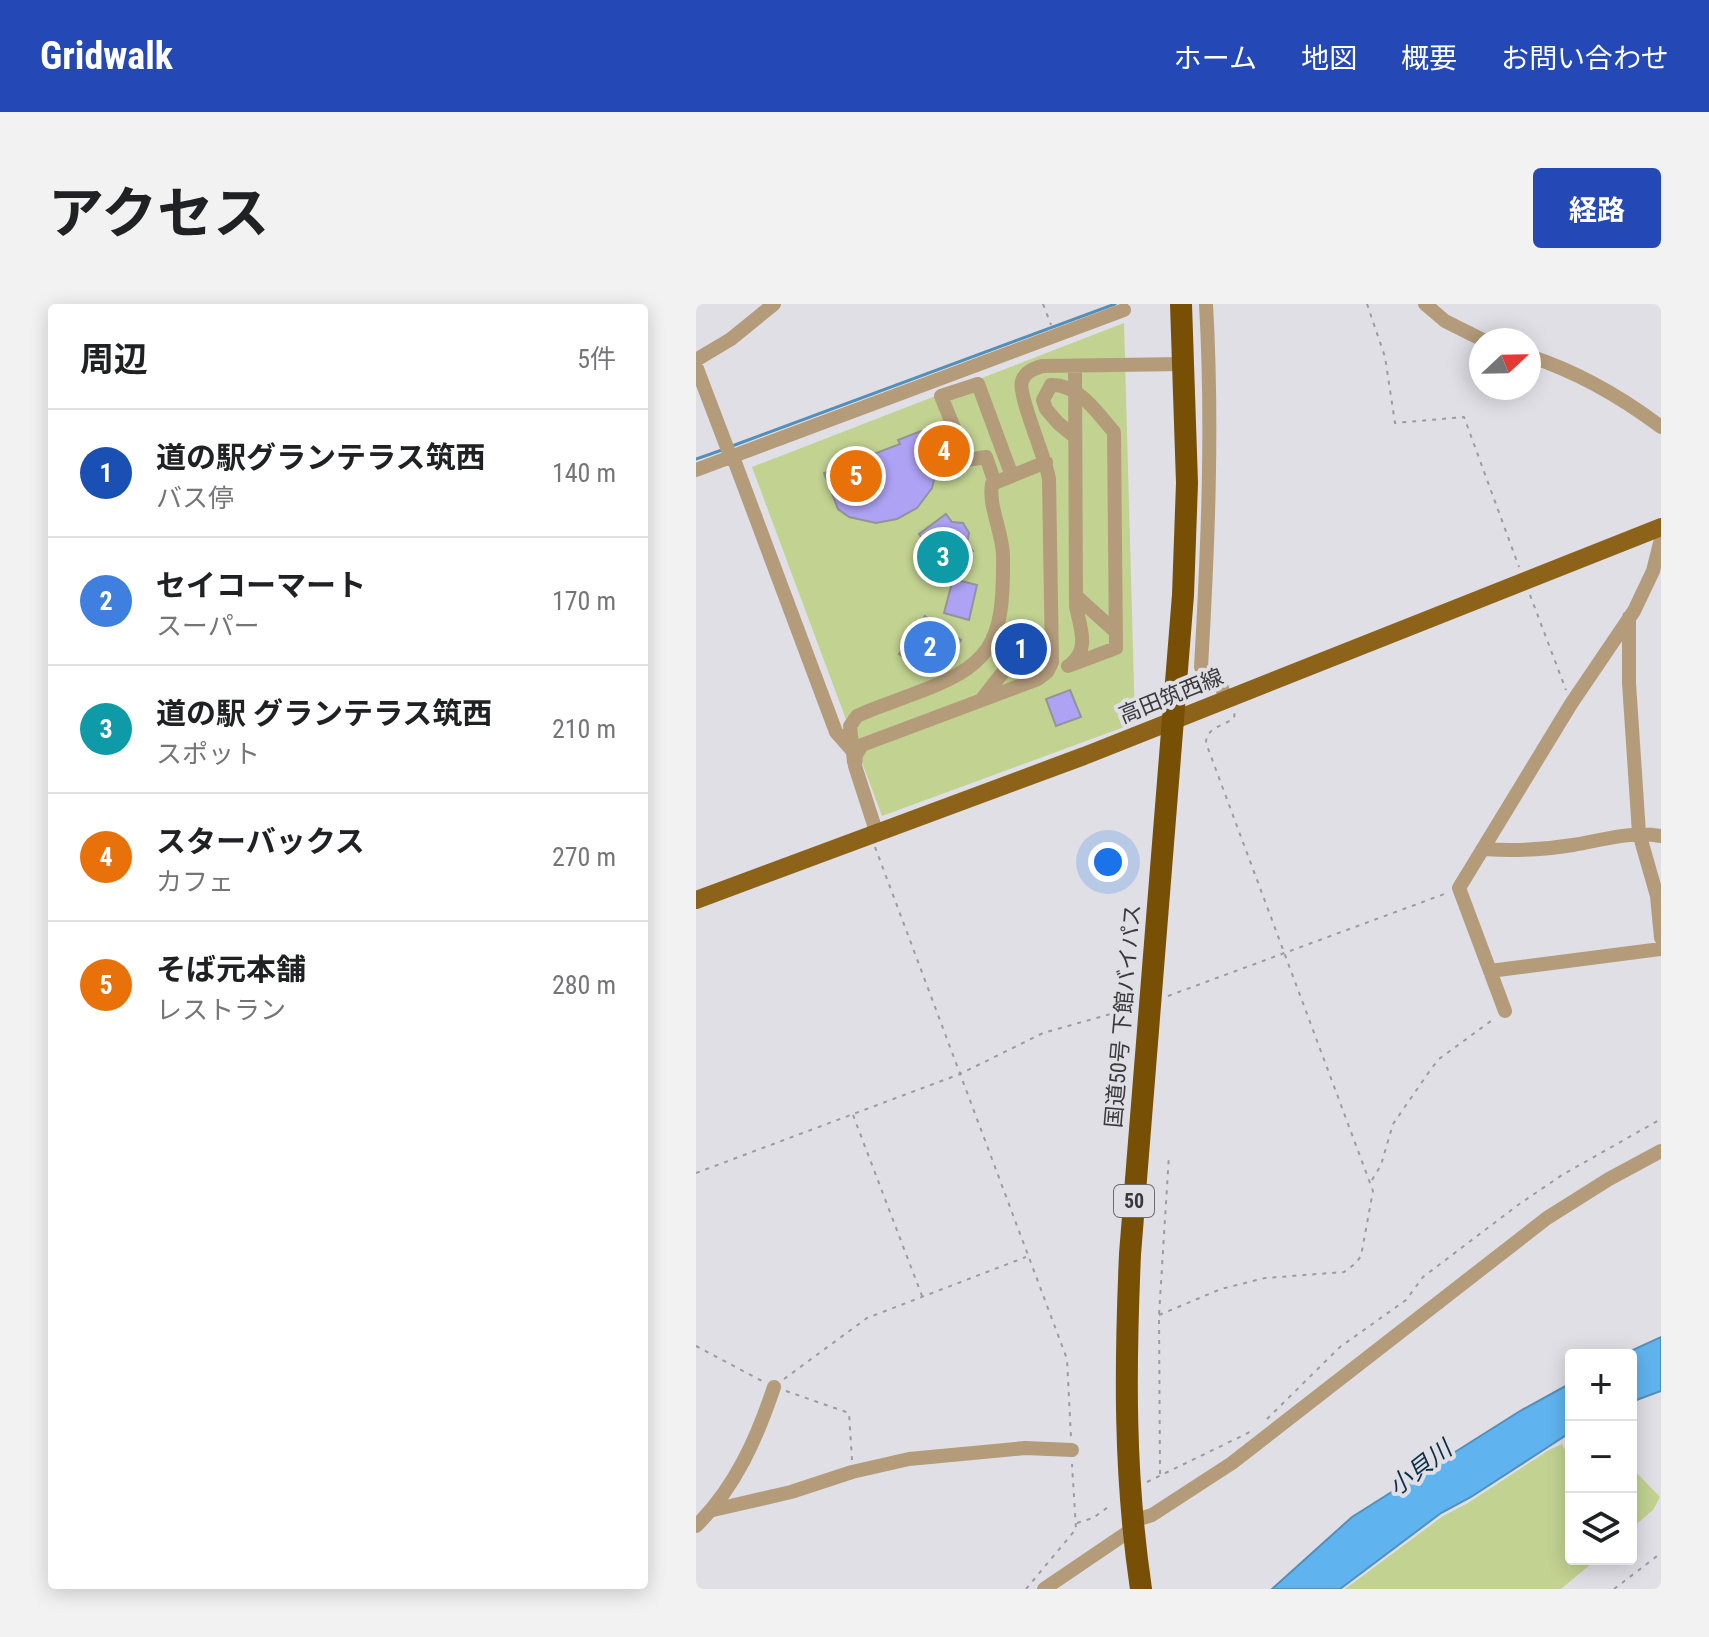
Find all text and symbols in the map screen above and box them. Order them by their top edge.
text: Gridwalk [40,34,173,78]
text: ホーム [1174,42,1257,75]
text: 地図 [1301,42,1357,75]
text: 概要 [1401,42,1457,75]
text: お問い合わせ [1501,42,1669,75]
button: 経路 [1533,168,1661,248]
text: アクセス [48,181,269,247]
north arrow [1469,328,1541,400]
text: 周辺 [80,339,148,379]
text: 5件 [577,344,616,374]
pin: 4 [918,421,970,481]
text: 道の駅グランテラス筑西 [156,440,485,475]
pin: 5 [830,446,882,506]
text: 1 [99,458,113,488]
text: 140 m [552,458,616,488]
text: バス停 [156,483,234,513]
pin: 3 [917,527,969,587]
text: セイコーマート [156,568,366,603]
text: 2 [99,586,113,616]
text: 170 m [552,586,616,616]
text: スーパー [156,611,260,641]
pin: 2 [904,617,956,677]
pin: 1 [995,619,1047,679]
street label: 高田筑西線 [1115,664,1227,728]
text: 道の駅 グランテラス筑西 [156,696,492,731]
text: 3 [99,714,113,744]
text: 210 m [552,714,616,744]
text: スポット [156,739,260,769]
text: スターバックス [156,824,365,859]
text: 4 [99,842,113,872]
text: 270 m [552,842,616,872]
your location [1088,842,1128,882]
text: カフェ [156,867,234,897]
street label: 国道50号 下館バイパス [1101,903,1145,1129]
text: そば元本舗 [156,952,306,987]
text: 5 [99,970,113,1000]
text: 280 m [552,970,616,1000]
text: レストラン [156,995,286,1025]
road number: 50 [1114,1185,1154,1217]
map controls [1565,1349,1637,1565]
button: + [1565,1349,1637,1421]
button: − [1565,1421,1637,1493]
water label: 小貝川 [1383,1433,1459,1501]
button: layers [1565,1493,1637,1565]

